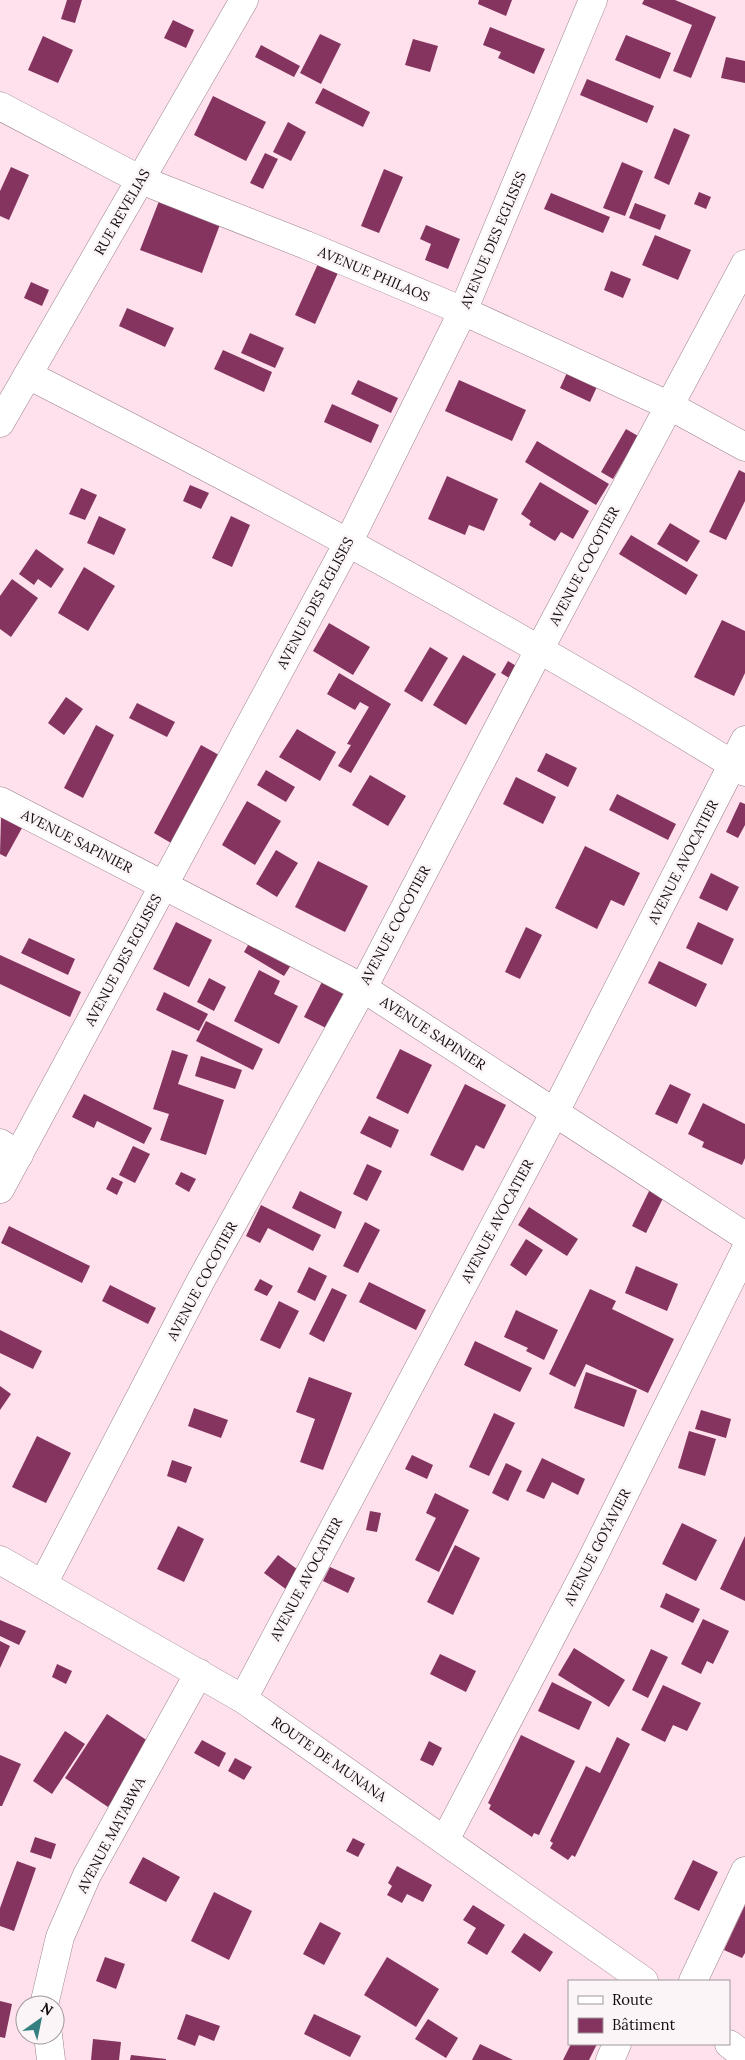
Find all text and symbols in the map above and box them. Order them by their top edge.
street label: RUE REVELIAS [90,166,154,258]
street label: AVENUE DES EGLISES [456,169,530,312]
street label: AVENUE PHILAOS [314,242,433,306]
street label: AVENUE COCOTIER [544,503,623,630]
street label: AVENUE DES EGLISES [272,534,357,673]
street label: AVENUE AVOCATIER [643,797,722,928]
street label: AVENUE SAPINIER [18,805,136,877]
street label: AVENUE COCOTIER [355,862,434,989]
street label: AVENUE DES EGLISES [80,891,165,1030]
street label: AVENUE SAPINIER [376,992,489,1074]
street label: AVENUE AVOCATIER [456,1156,537,1287]
street label: AVENUE COCOTIER [162,1218,241,1345]
street label: AVENUE GOYAVIER [559,1485,634,1609]
street label: AVENUE AVOCATIER [265,1514,346,1645]
street label: ROUTE DE MUNANA [268,1712,390,1806]
street label: AVENUE MATABWA [72,1774,149,1897]
legend [568,1980,730,2045]
text: Route [612,1990,653,2009]
north arrow [15,1995,65,2045]
text: N [38,1999,57,2020]
text: Bâtiment [612,2015,675,2034]

